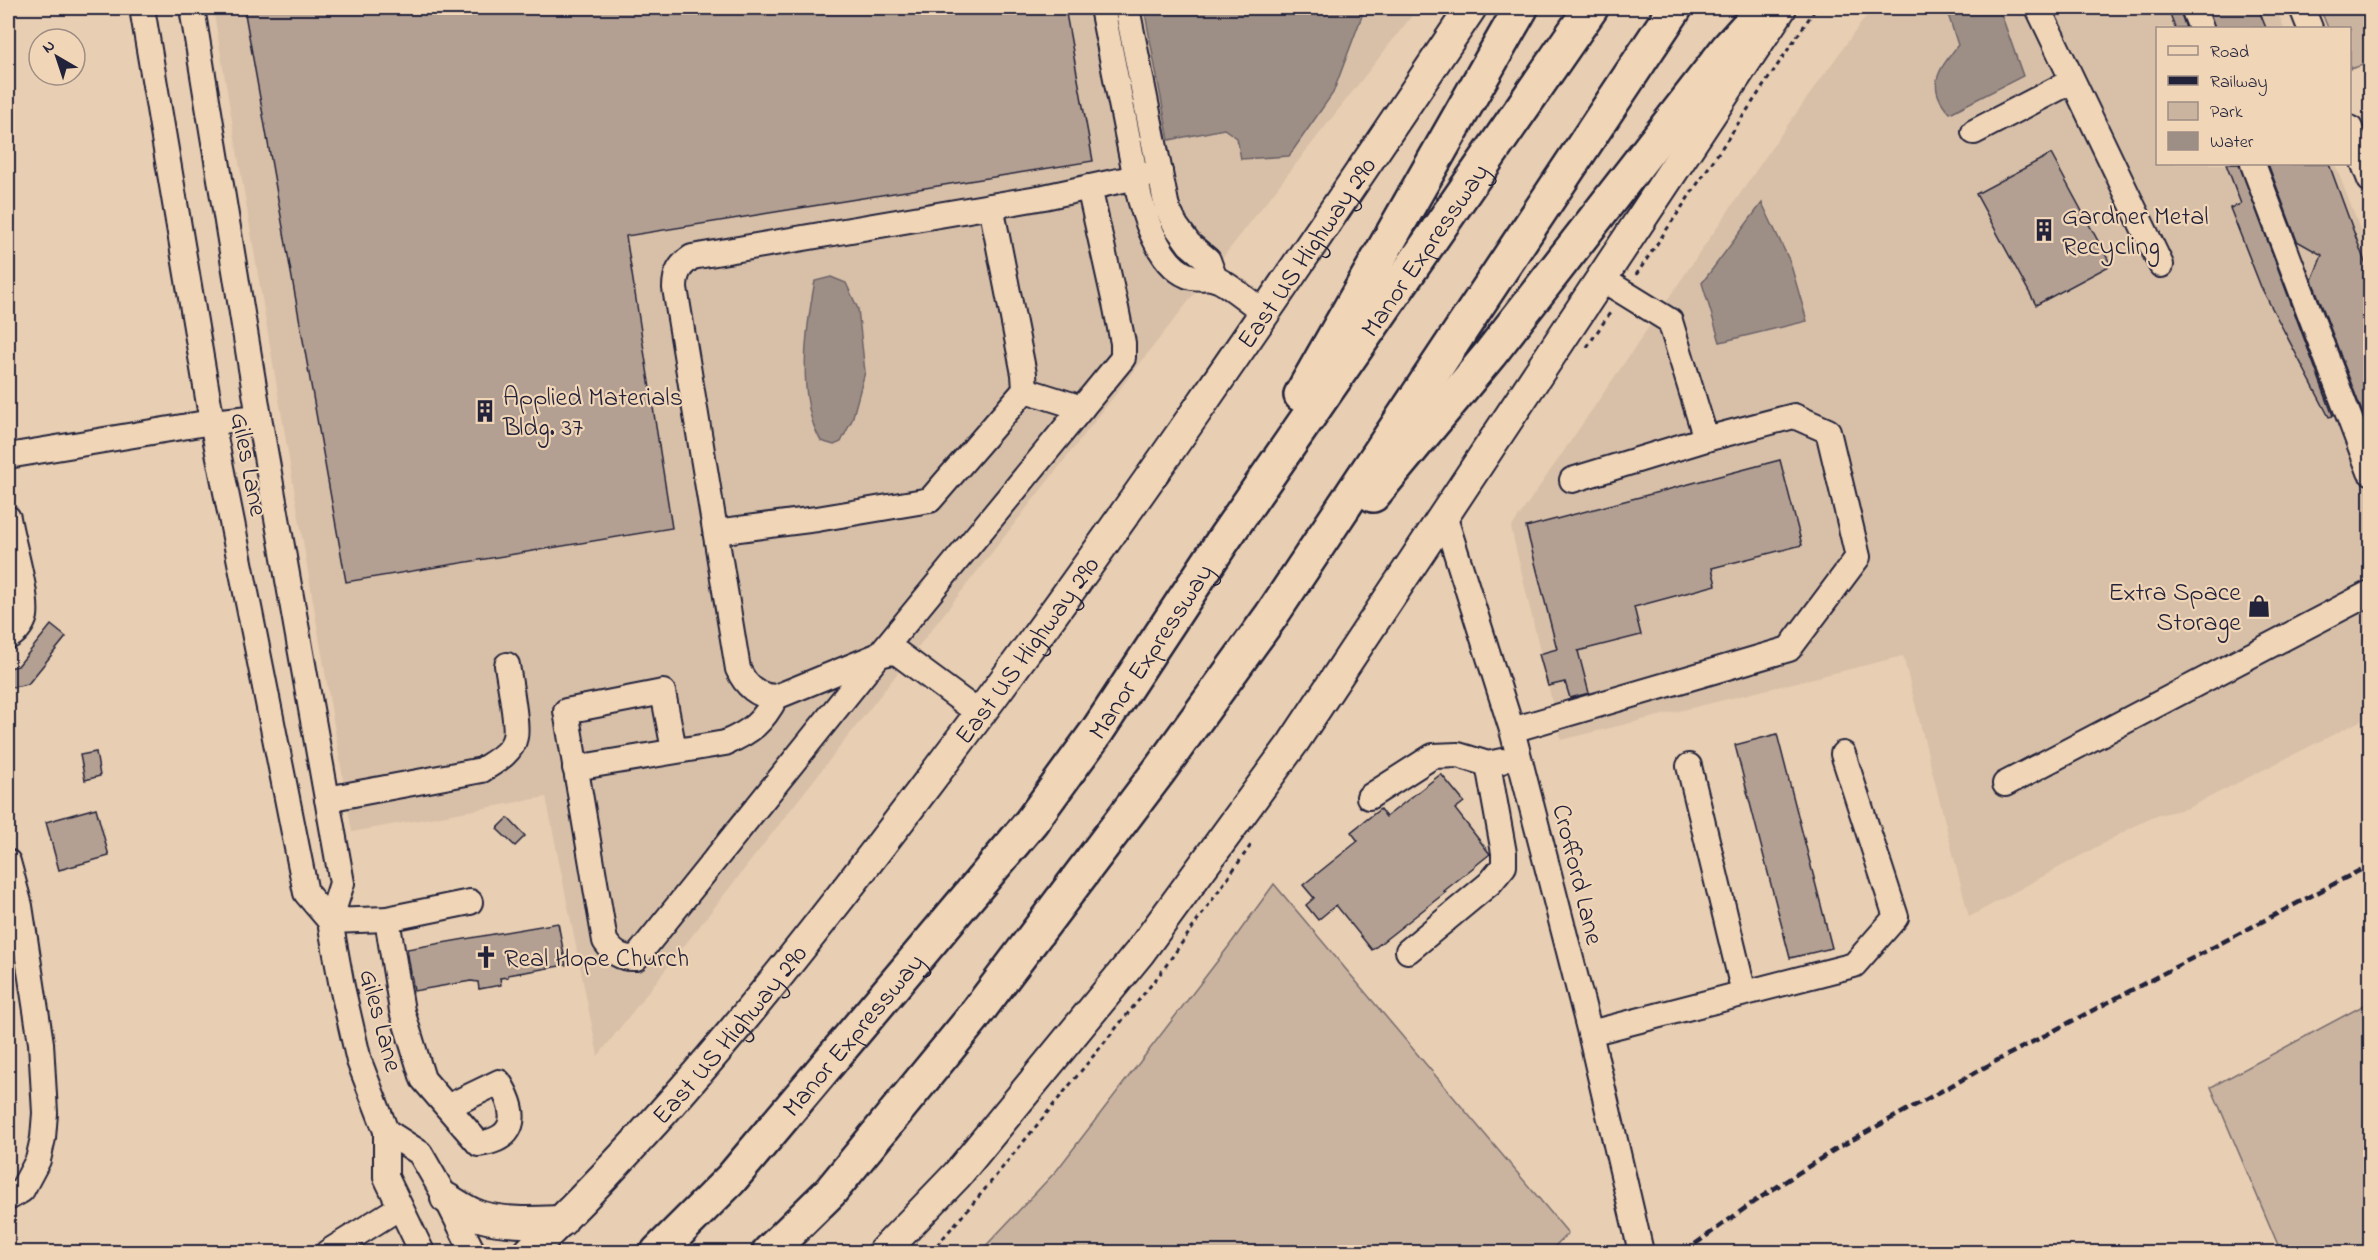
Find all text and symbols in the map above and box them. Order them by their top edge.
north arrow [27,27,87,87]
legend [2156,27,2351,165]
text: N [37,34,61,60]
text: Road [2210,40,2249,66]
text: Railway [2210,70,2267,96]
text: Park [2210,100,2243,126]
text: Water [2210,130,2254,156]
street label: East US Highway 290 [1229,150,1387,358]
street label: Manor Expressway [1353,157,1500,346]
place label: Gardner Metal Recycling [2062,199,2209,267]
building icon: Gardner Metal Recycling [2031,217,2057,243]
place label: Applied Materials Bldg. 37 [502,380,683,448]
building icon: Applied Materials Bldg. 37 [472,398,498,424]
street label: Giles Lane [218,409,276,520]
street label: East US Highway 290 [947,550,1110,754]
street label: Manor Expressway [1081,557,1225,748]
place label: Extra Space Storage [2108,575,2241,643]
shop icon: Extra Space Storage [2246,593,2272,619]
street label: Crofford Lane [1540,800,1612,949]
street label: East US Highway 290 [644,938,818,1134]
place label: Real Hope Church [504,941,689,979]
church icon: Real Hope Church [473,944,499,970]
street label: Manor Expressway [775,946,935,1127]
street label: Giles Lane [347,965,411,1077]

